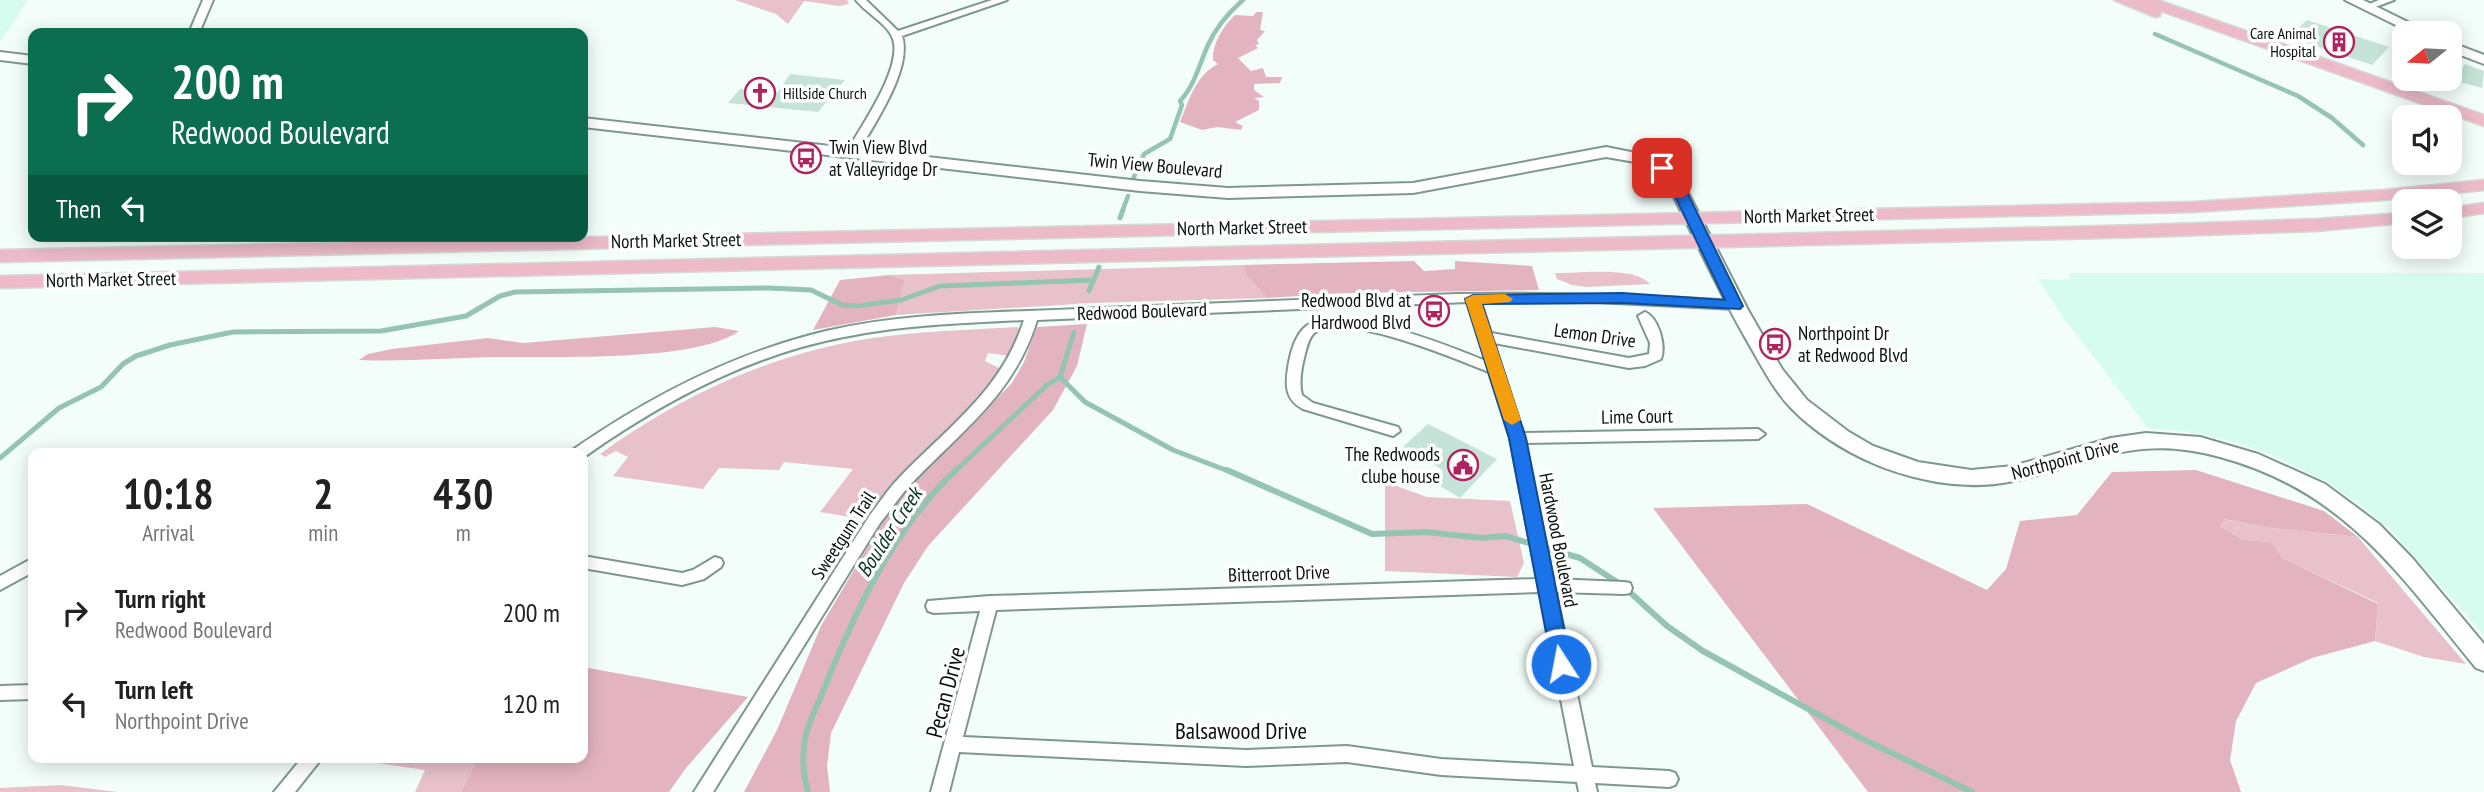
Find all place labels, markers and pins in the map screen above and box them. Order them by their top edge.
place label: Care Animal Hospital [2250,23,2316,61]
building icon: Care Animal Hospital [2322,25,2356,59]
church icon: Hillside Church [743,76,777,110]
place label: Hillside Church [783,83,867,103]
place label: Twin View Blvd at Valleyridge Dr [829,135,938,181]
pin [1632,138,1692,198]
bus stop icon: Twin View Blvd at Valleyridge Dr [789,141,823,175]
place label: Redwood Blvd at Hardwood Blvd [1301,288,1412,334]
bus stop icon: Redwood Blvd at Hardwood Blvd [1417,294,1451,328]
place label: Northpoint Dr at Redwood Blvd [1798,321,1908,367]
bus stop icon: Northpoint Dr at Redwood Blvd [1758,327,1792,361]
place label: The Redwoods clube house [1345,442,1440,488]
public building icon: The Redwoods clube house [1446,448,1480,482]

